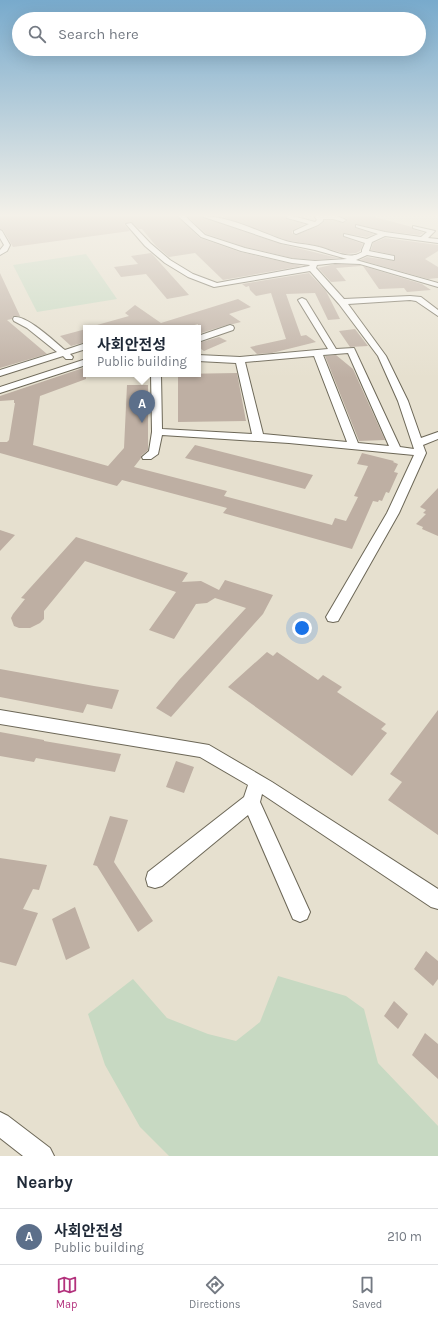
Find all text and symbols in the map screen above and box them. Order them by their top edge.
search box [12,12,426,56]
icon: search [26,23,48,45]
text: Search here [58,25,139,43]
popup [83,325,201,377]
text: 사회안전성 [97,336,166,354]
text: Public building [97,354,187,369]
pin: A [129,390,155,423]
your location [292,618,312,638]
text: Nearby [16,1172,73,1192]
text: 사회안전성 [54,1222,123,1240]
text: A [25,1229,33,1244]
text: 210 m [387,1229,422,1244]
text: Public building [54,1240,144,1255]
tab: Map [56,1274,78,1311]
tab: Directions [189,1274,241,1311]
tab: Saved [352,1274,382,1311]

